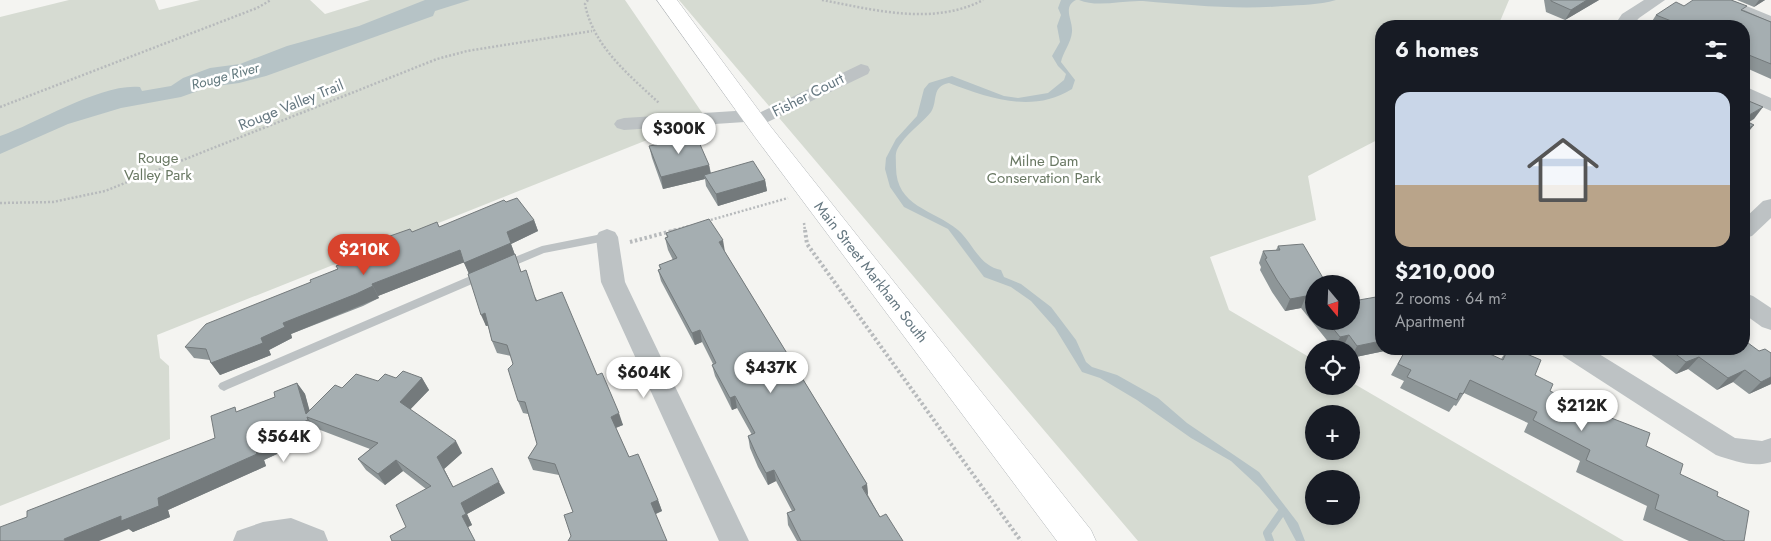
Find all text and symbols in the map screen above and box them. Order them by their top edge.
text: 6 homes [1395,35,1479,65]
icon: filters [1702,36,1730,64]
water label: Rouge River [189,57,263,95]
street label: Fisher Court [768,67,848,122]
street label: Rouge Valley Trail [235,74,347,136]
pin: $300K [644,112,714,155]
text: $300K [653,117,705,140]
icon: home [1518,125,1608,215]
park label: Rouge Valley Park [124,147,192,186]
park label: Milne Dam Conservation Park [987,150,1102,189]
street label: Main Street Markham South [809,197,933,347]
pin: $210K [329,234,399,276]
text: $210K [339,238,389,261]
text: $210,000 [1395,257,1495,287]
north arrow [1305,275,1360,330]
map controls [1305,275,1360,525]
text: 2 rooms · 64 m² [1395,287,1506,310]
text: Apartment [1395,310,1465,333]
button: locate [1305,340,1360,395]
pin: $437K [736,352,806,394]
pin: $604K [609,356,679,399]
text: $437K [745,356,797,379]
text: $604K [617,361,671,384]
pin: $212K [1547,390,1617,432]
text: $212K [1557,394,1607,417]
button: + [1305,405,1360,460]
pin: $564K [249,420,319,463]
text: $564K [257,425,311,448]
button: − [1305,470,1360,525]

